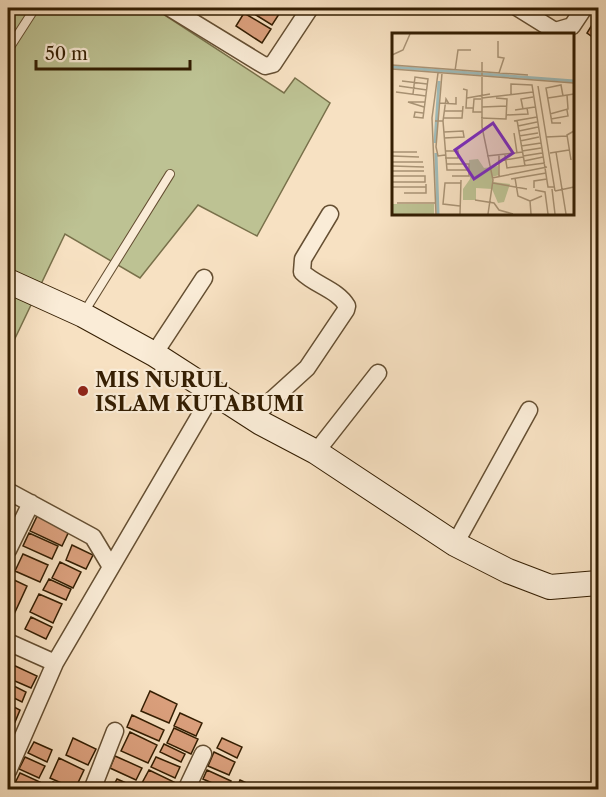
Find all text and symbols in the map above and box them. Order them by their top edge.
scale bar [36,33,190,71]
inset map [392,33,573,214]
text: 50 m [45,43,88,65]
place label: MIS NURUL ISLAM KUTABUMI [95,367,304,416]
marker: MIS NURUL ISLAM KUTABUMI [76,384,90,398]

